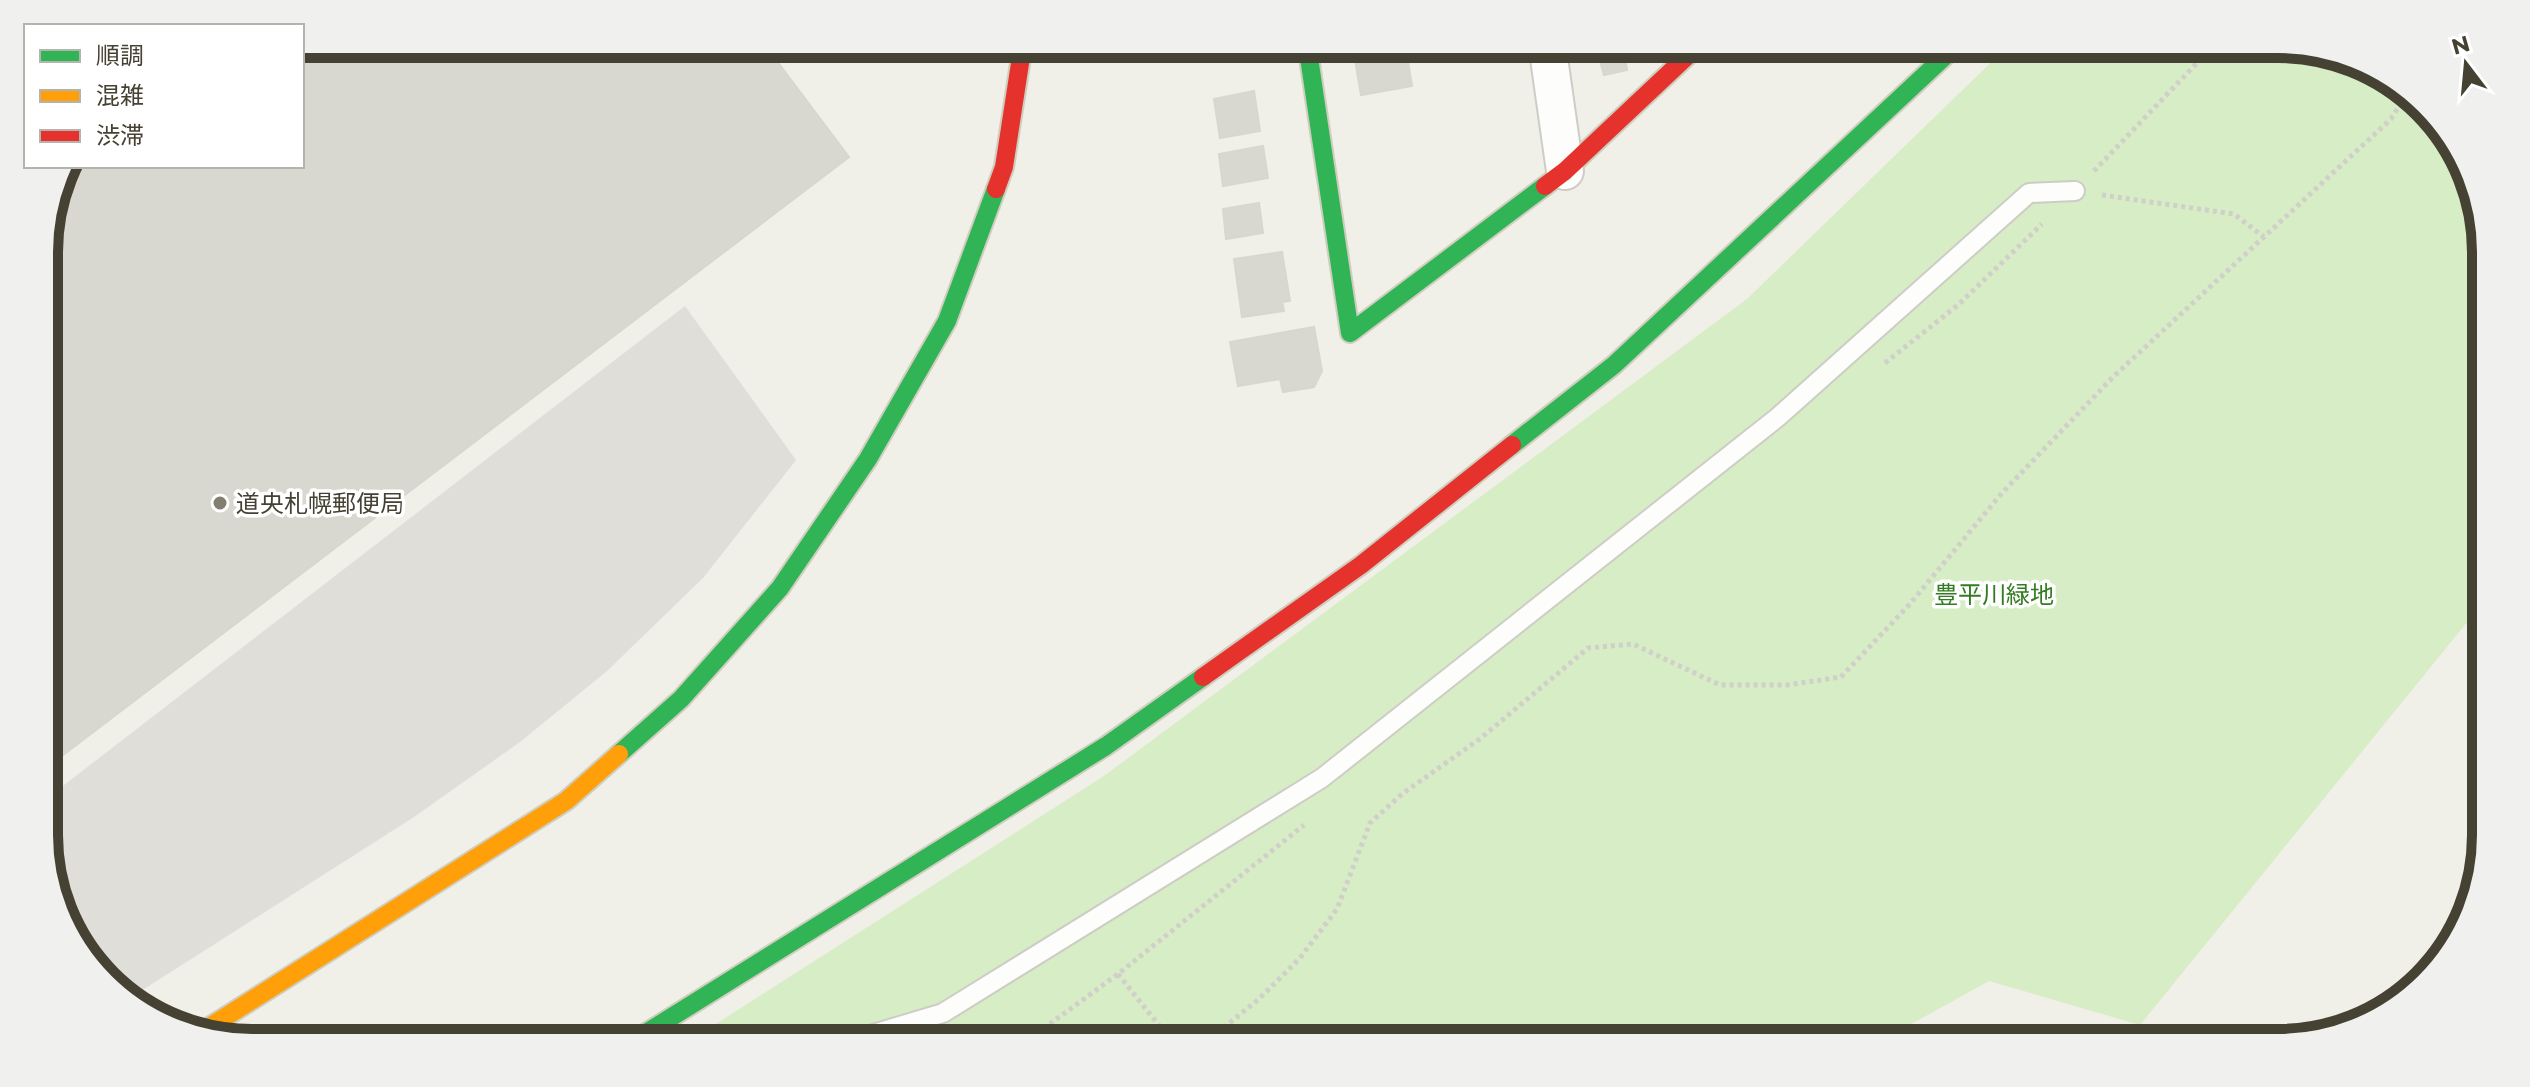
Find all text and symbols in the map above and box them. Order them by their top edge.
legend [24,24,304,168]
north arrow [2426,24,2506,104]
text: N [2448,30,2473,61]
text: 順調 [96,41,144,70]
text: 混雑 [96,81,144,110]
text: 渋滞 [96,121,144,150]
place label: 道央札幌郵便局 [236,489,404,518]
marker: 道央札幌郵便局 [211,494,229,512]
park label: 豊平川緑地 [1934,580,2054,609]

